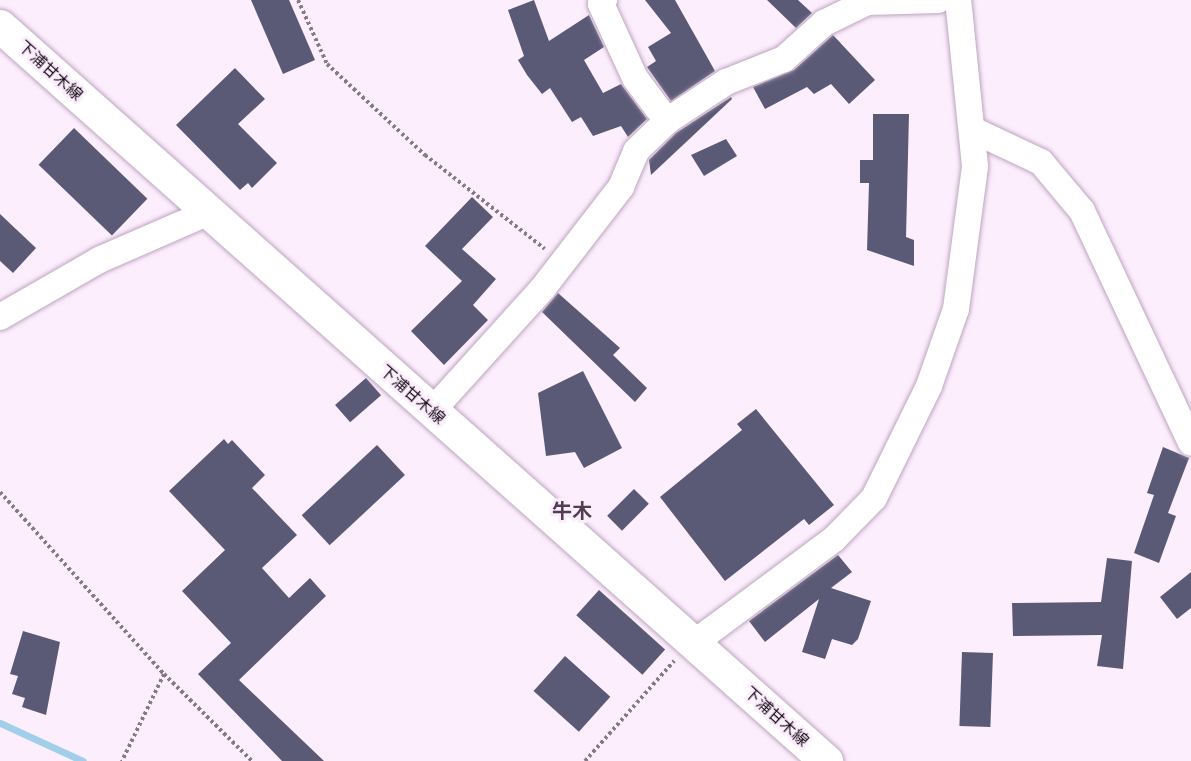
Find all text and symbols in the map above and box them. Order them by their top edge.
street label: 下浦甘木線 [14,37,86,105]
street label: 下浦甘木線 [376,362,448,428]
district label: 牛木 [552,499,592,523]
street label: 下浦甘木線 [740,683,812,751]

